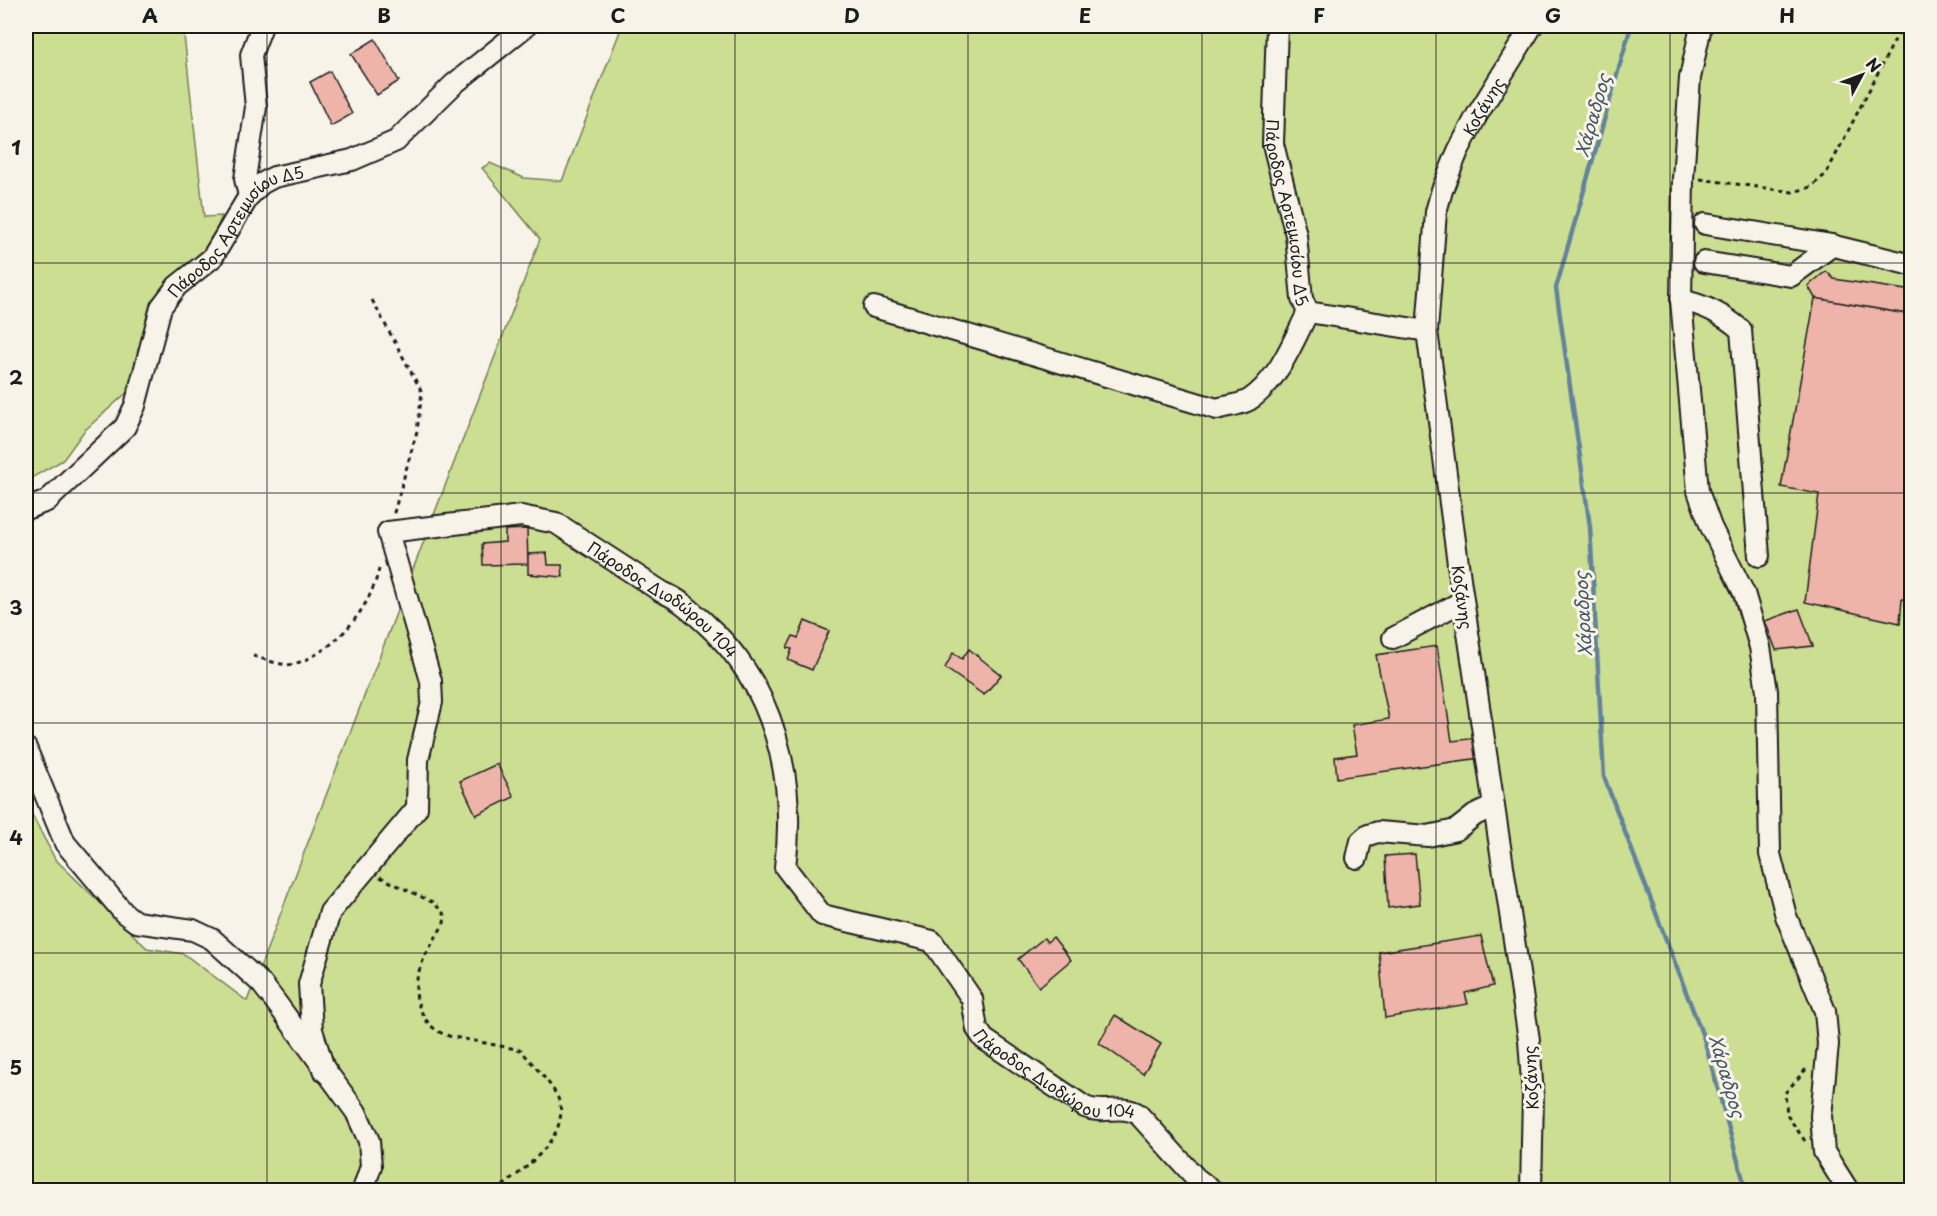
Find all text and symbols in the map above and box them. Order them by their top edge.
text: A [142,0,158,30]
text: B [377,0,391,30]
text: C [610,0,626,30]
text: D [844,0,860,30]
text: E [1079,0,1091,30]
text: F [1313,0,1325,30]
text: G [1545,0,1561,30]
text: H [1779,0,1795,30]
north arrow [1832,45,1892,105]
text: N [1861,52,1887,77]
water label: Χάραδρος [1567,69,1617,160]
street label: Κοζάνης [1456,72,1510,140]
street label: Πάροδος Αρτεμισίου Δ5 [1261,119,1316,310]
text: 1 [11,132,21,162]
street label: Πάροδος Αρτεμισίου Δ5 [161,159,306,302]
text: 2 [9,362,23,392]
street label: Πάροδος Διοδώρου 104 [583,535,744,663]
street label: Κοζάνης [1447,563,1479,631]
water label: Χάραδρος [1566,569,1598,657]
text: 3 [9,592,23,622]
text: 4 [9,822,23,852]
street label: Πάροδος Διοδώρου 104 [968,1024,1138,1124]
water label: Χάραδρος [1703,1031,1753,1122]
street label: Κοζάνης [1516,1045,1544,1111]
text: 5 [10,1052,22,1082]

